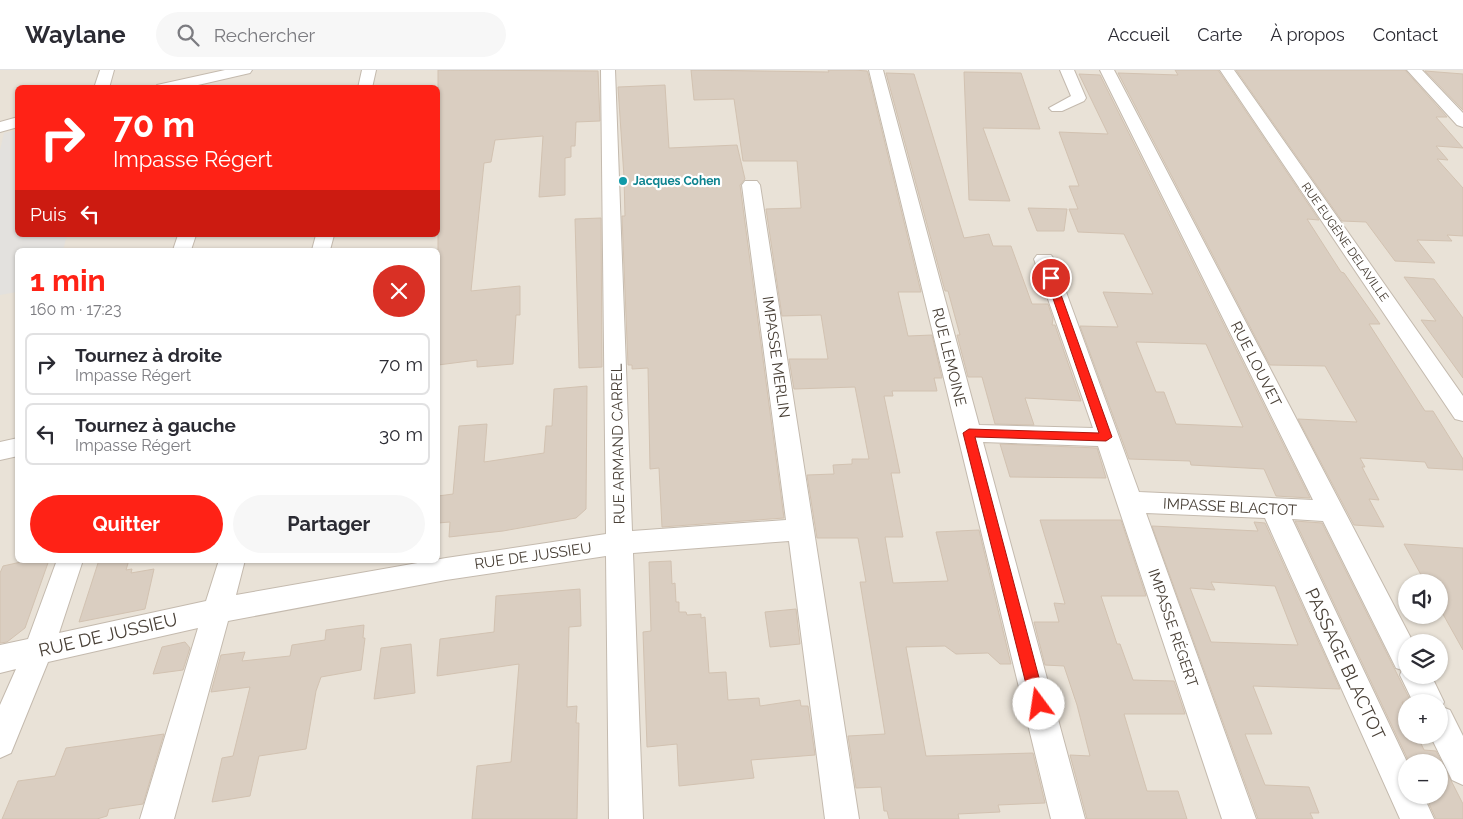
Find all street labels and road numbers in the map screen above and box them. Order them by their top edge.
street label: RUE EUGÈNE DELAVILLE [1299,180,1391,304]
street label: IMPASSE MERLIN [759,295,793,419]
street label: RUE LEMOINE [928,306,970,408]
street label: RUE LOUVET [1227,318,1285,410]
street label: RUE ARMAND CARREL [608,363,628,525]
street label: IMPASSE BLACTOT [1163,495,1297,519]
street label: RUE DE JUSSIEU [473,539,593,573]
street label: IMPASSE RÉGERT [1144,566,1202,690]
street label: PASSAGE BLACTOT [1301,585,1390,743]
street label: RUE DE JUSSIEU [36,608,179,661]

